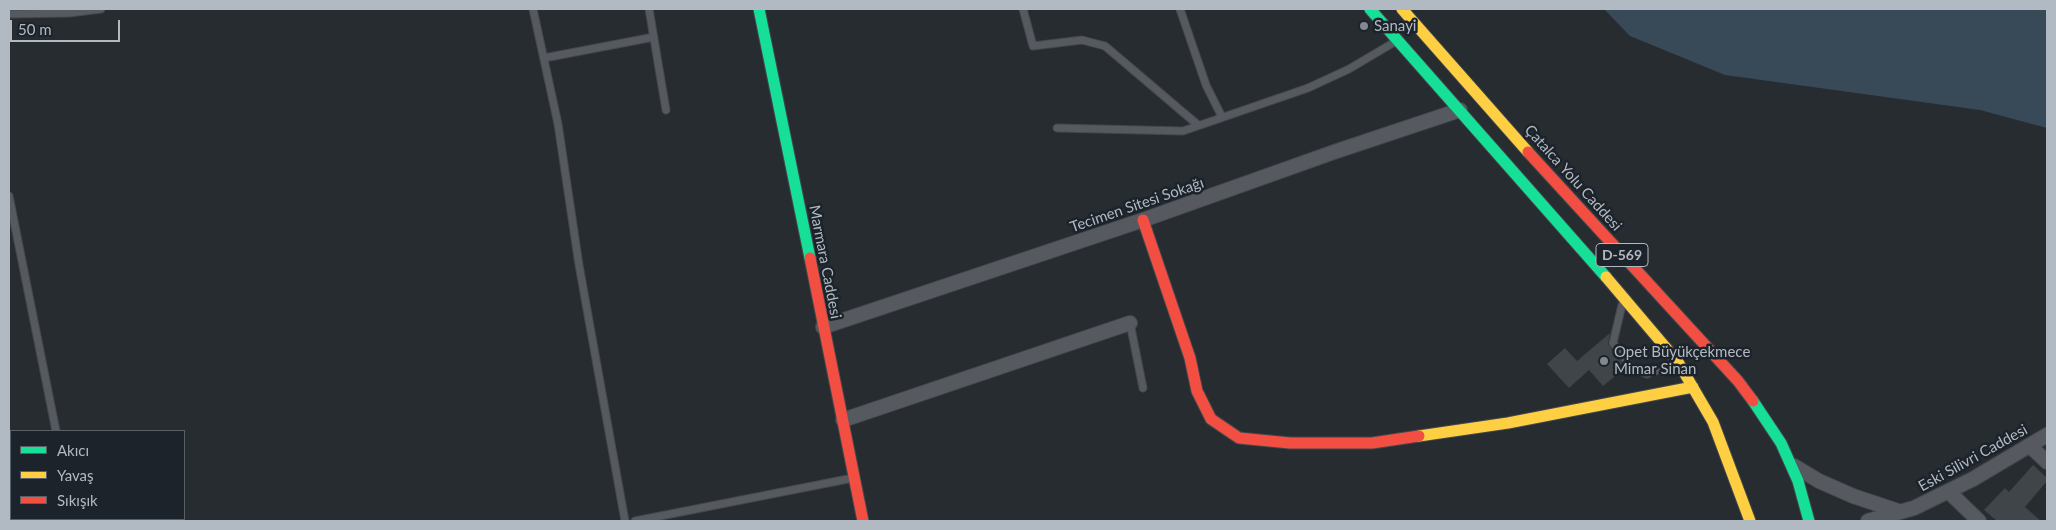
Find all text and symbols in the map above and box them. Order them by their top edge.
scale bar [12,10,122,42]
place label: Sanayi [1374,17,1416,35]
text: 50 m [18,20,52,38]
marker: Sanayi [1358,20,1370,32]
street label: Çatalca Yolu Caddesi [1521,121,1625,235]
street label: Tecimen Sitesi Sokağı [1068,174,1206,236]
street label: Marmara Caddesi [805,204,845,320]
road number: D-569 [1596,244,1648,266]
place label: Opet Büyükçekmece Mimar Sinan [1614,343,1750,378]
marker: Opet Büyükçekmece Mimar Sinan [1598,355,1610,367]
street label: Eski Silivri Caddesi [1915,421,2031,495]
legend [10,430,185,520]
text: Akıcı [57,441,89,459]
text: Yavaş [57,466,94,484]
text: Sıkışık [57,491,98,509]

